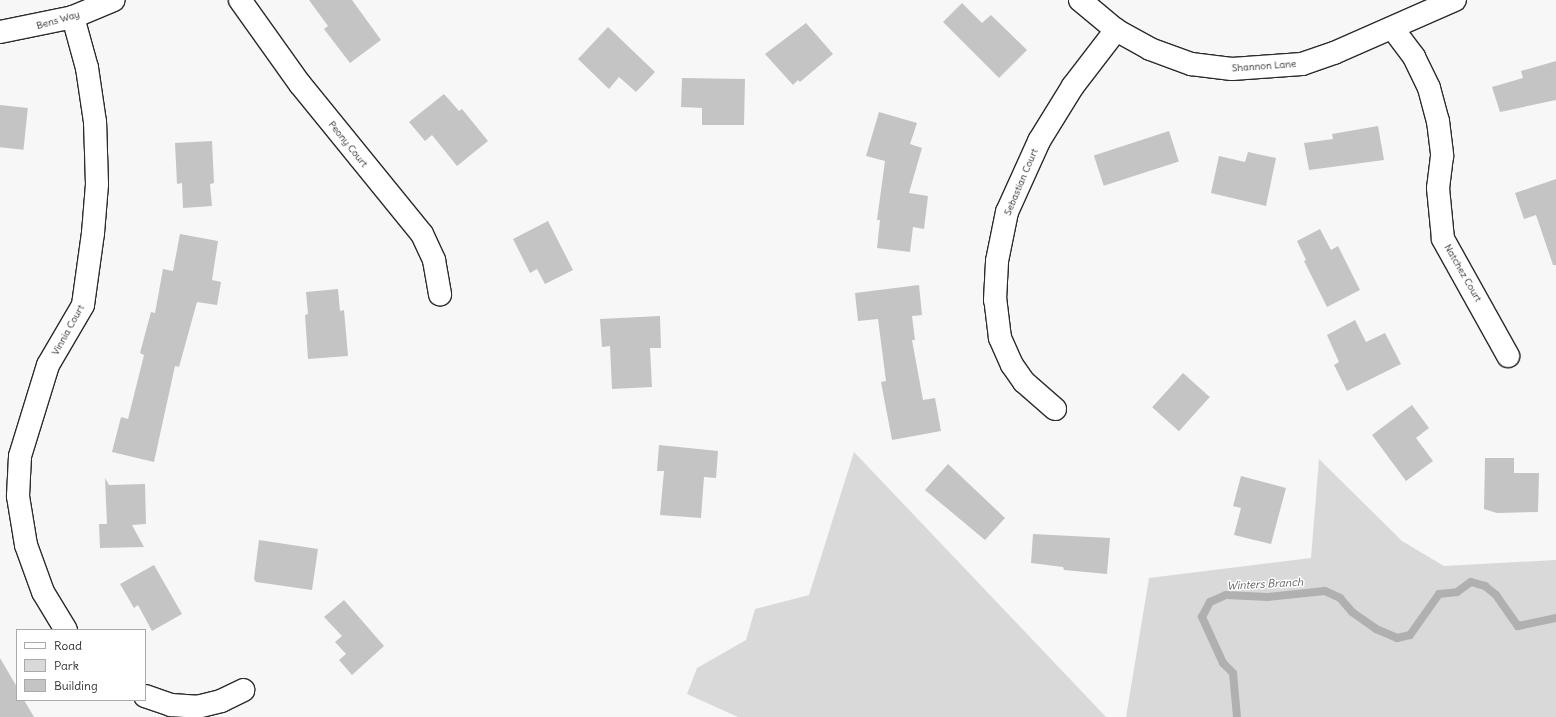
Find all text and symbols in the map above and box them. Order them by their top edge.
street label: Bens Way [35,8,81,32]
street label: Shannon Lane [1231,58,1297,74]
street label: Peony Court [326,119,370,169]
street label: Sebastian Court [1001,147,1041,217]
street label: Natchez Court [1442,242,1484,304]
street label: Vinnia Court [49,303,87,357]
water label: Winters Branch [1226,575,1304,593]
legend [16,629,146,701]
text: Road [54,638,82,653]
text: Park [54,658,79,673]
text: Building [54,678,98,693]

